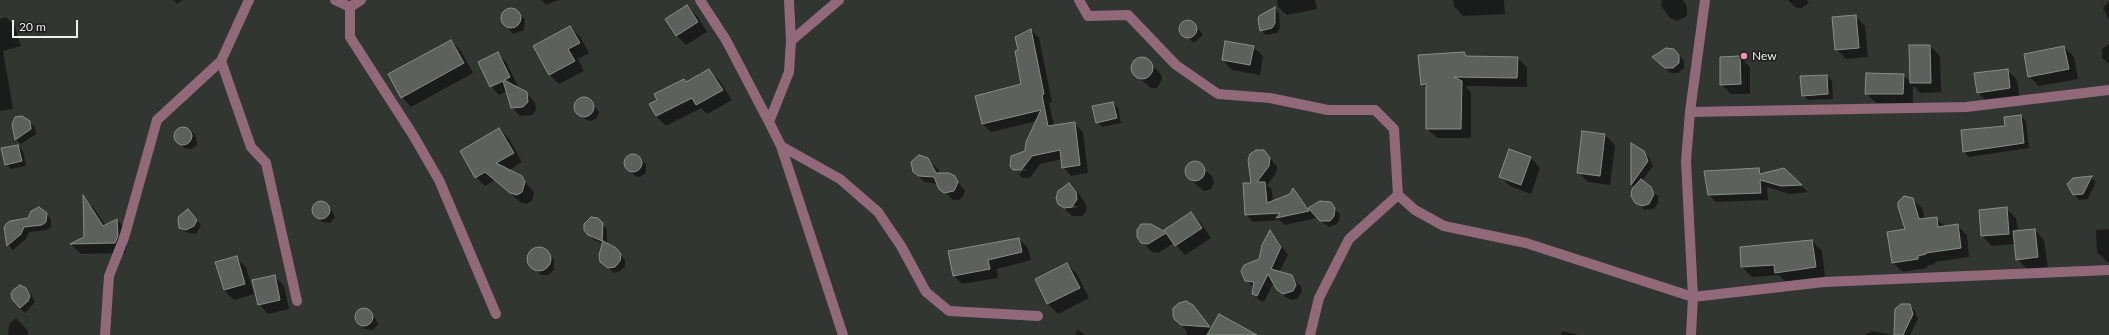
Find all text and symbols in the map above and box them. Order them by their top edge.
scale bar [14,12,80,38]
text: 20 m [19,19,46,34]
place label: New [1752,49,1777,63]
marker: New [1739,51,1749,61]

